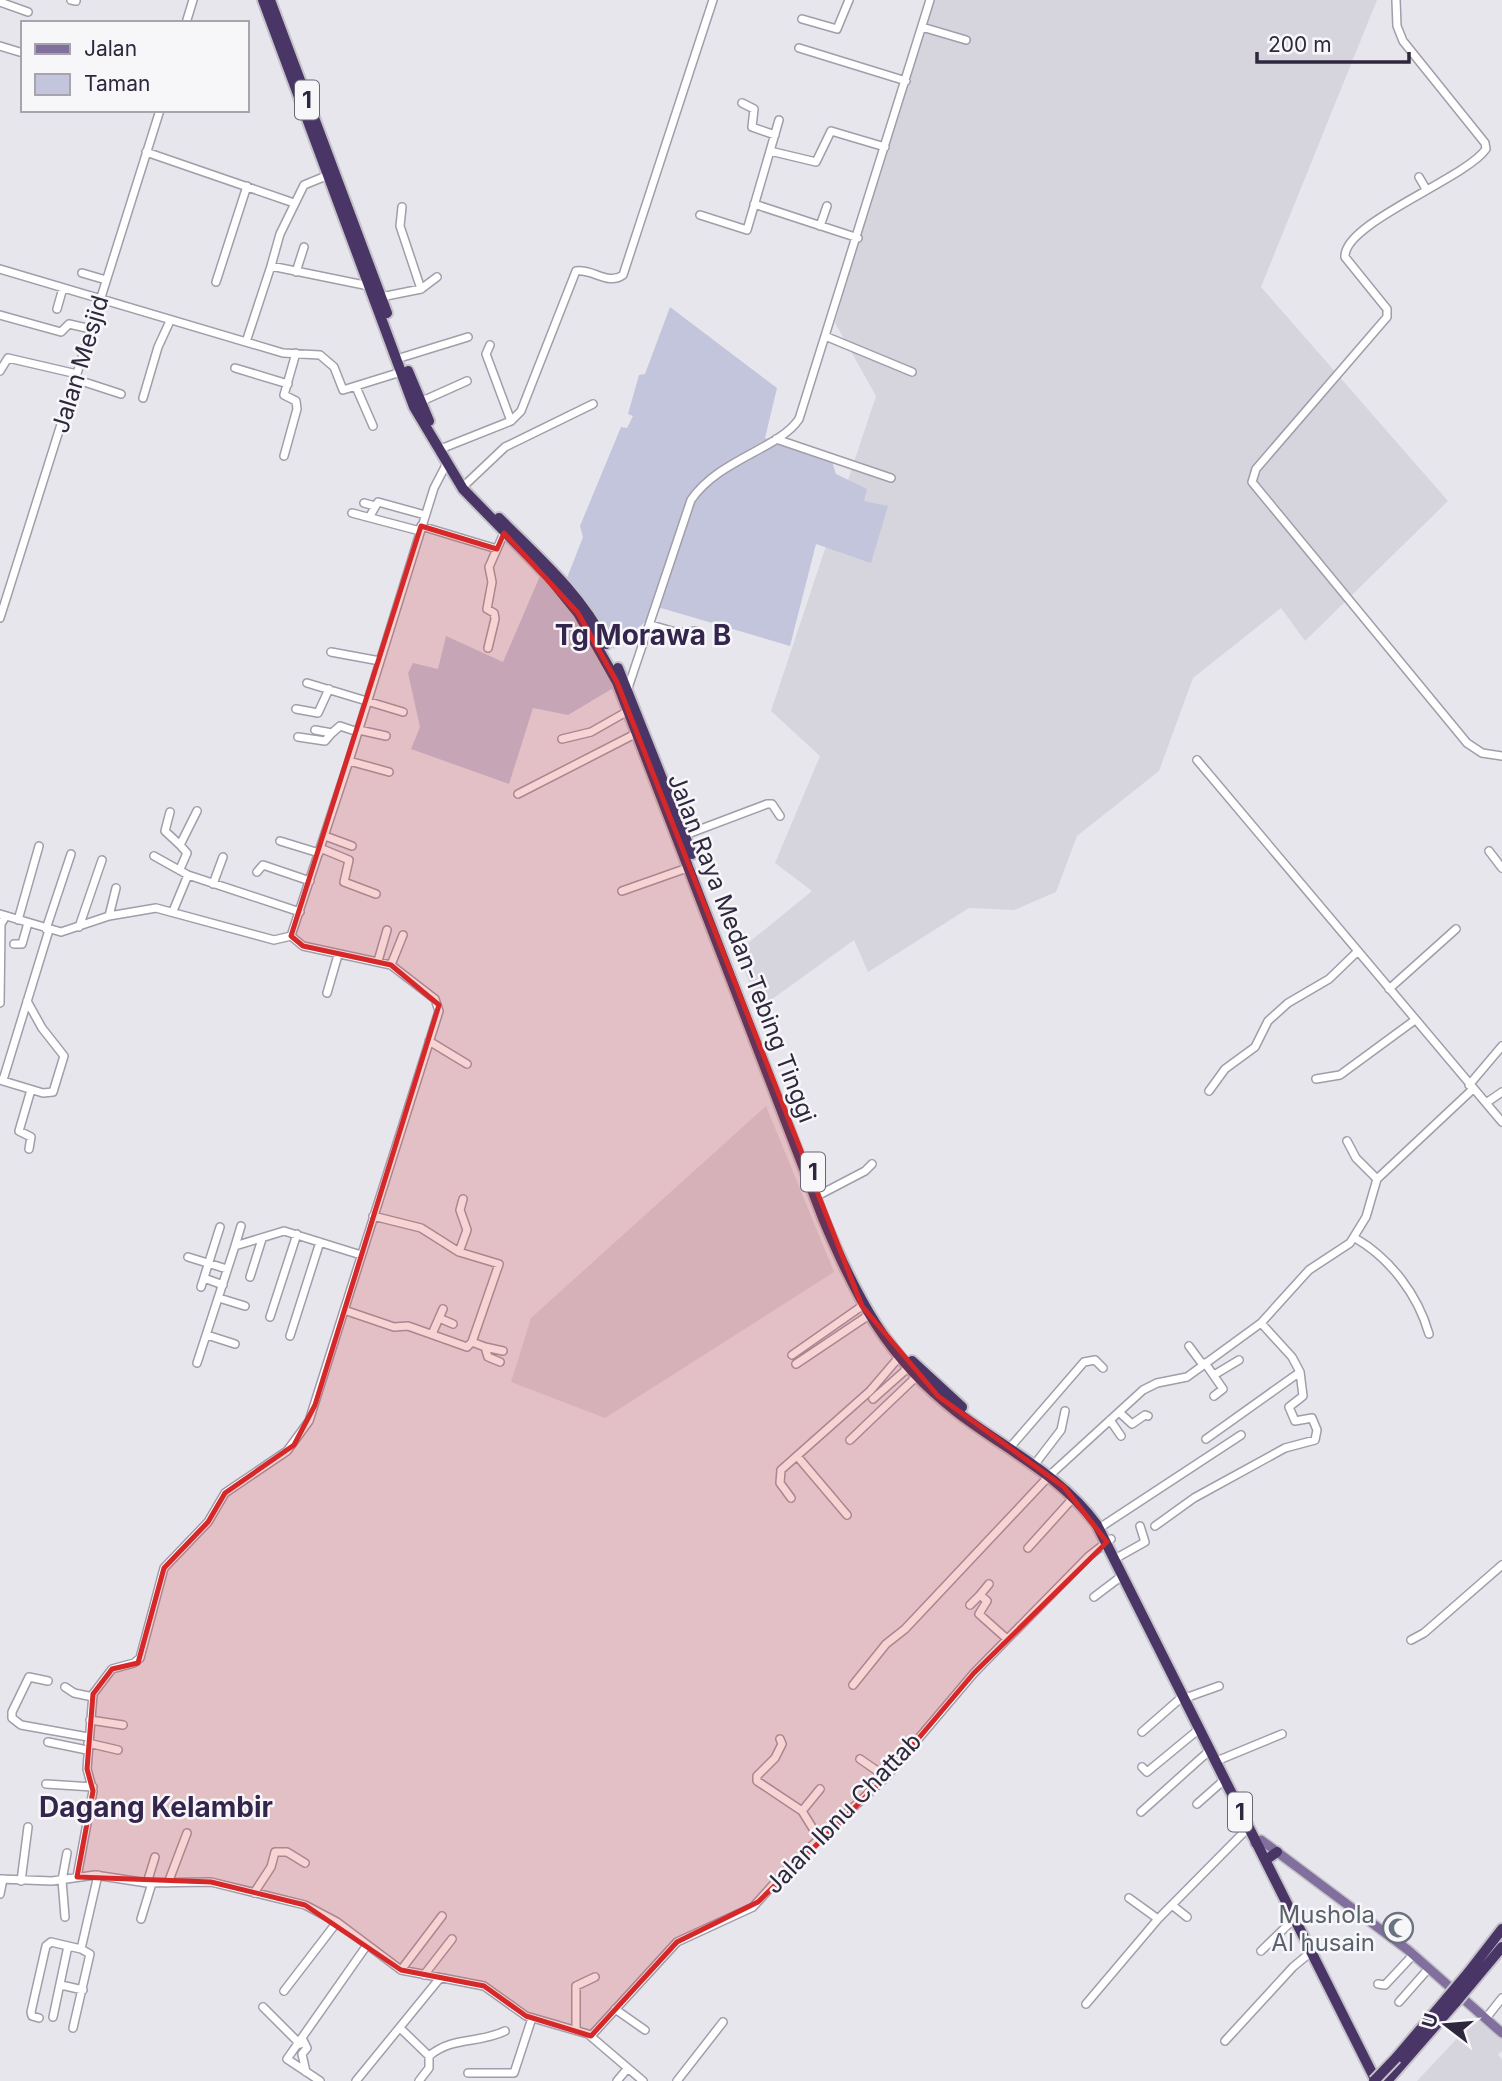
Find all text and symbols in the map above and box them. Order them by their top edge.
legend [21,21,248,112]
scale bar [1257,21,1409,65]
text: 200 m [1268,32,1332,57]
text: Jalan [84,36,137,61]
text: Taman [84,71,150,96]
road number: 1 [295,80,319,120]
street label: Jalan Mesjid [45,292,115,436]
district label: Tg Morawa B [555,618,731,652]
street label: Jalan Raya Medan-Tebing Tinggi [662,770,822,1126]
road number: 1 [801,1152,825,1191]
street label: Jalan Ibnu Chattab [759,1727,927,1899]
district label: Dagang Kelambir [39,1790,273,1824]
road number: 1 [1228,1792,1252,1831]
place label: Mushola Al husain [1271,1900,1375,1957]
mosque icon: Mushola Al husain [1381,1911,1415,1945]
north arrow [1411,1990,1481,2060]
text: U [1417,2011,1443,2030]

